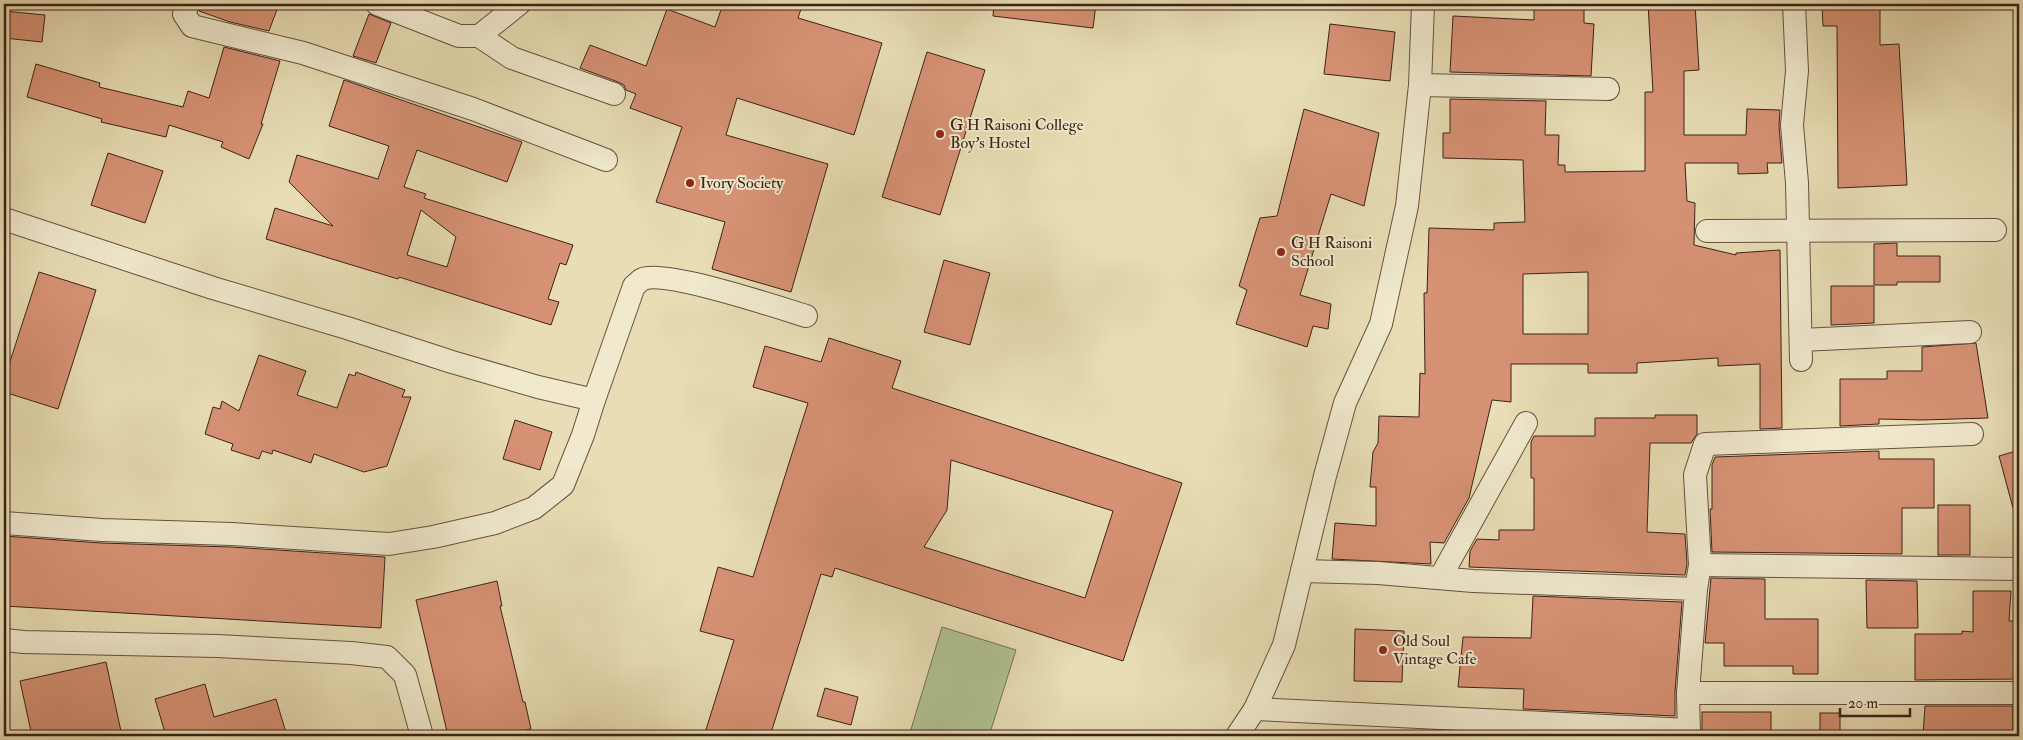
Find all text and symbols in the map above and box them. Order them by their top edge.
place label: G H Raisoni College Boy's Hostel [950,115,1084,153]
marker: G H Raisoni College Boy's Hostel [934,128,946,140]
place label: Ivory Society [700,173,784,193]
marker: Ivory Society [684,177,696,189]
place label: G H Raisoni School [1291,233,1372,271]
marker: G H Raisoni School [1275,246,1287,258]
place label: Old Soul Vintage Cafe [1393,631,1477,669]
marker: Old Soul Vintage Cafe [1377,644,1389,656]
scale bar [1840,685,1910,717]
text: 20 m [1848,694,1878,713]

